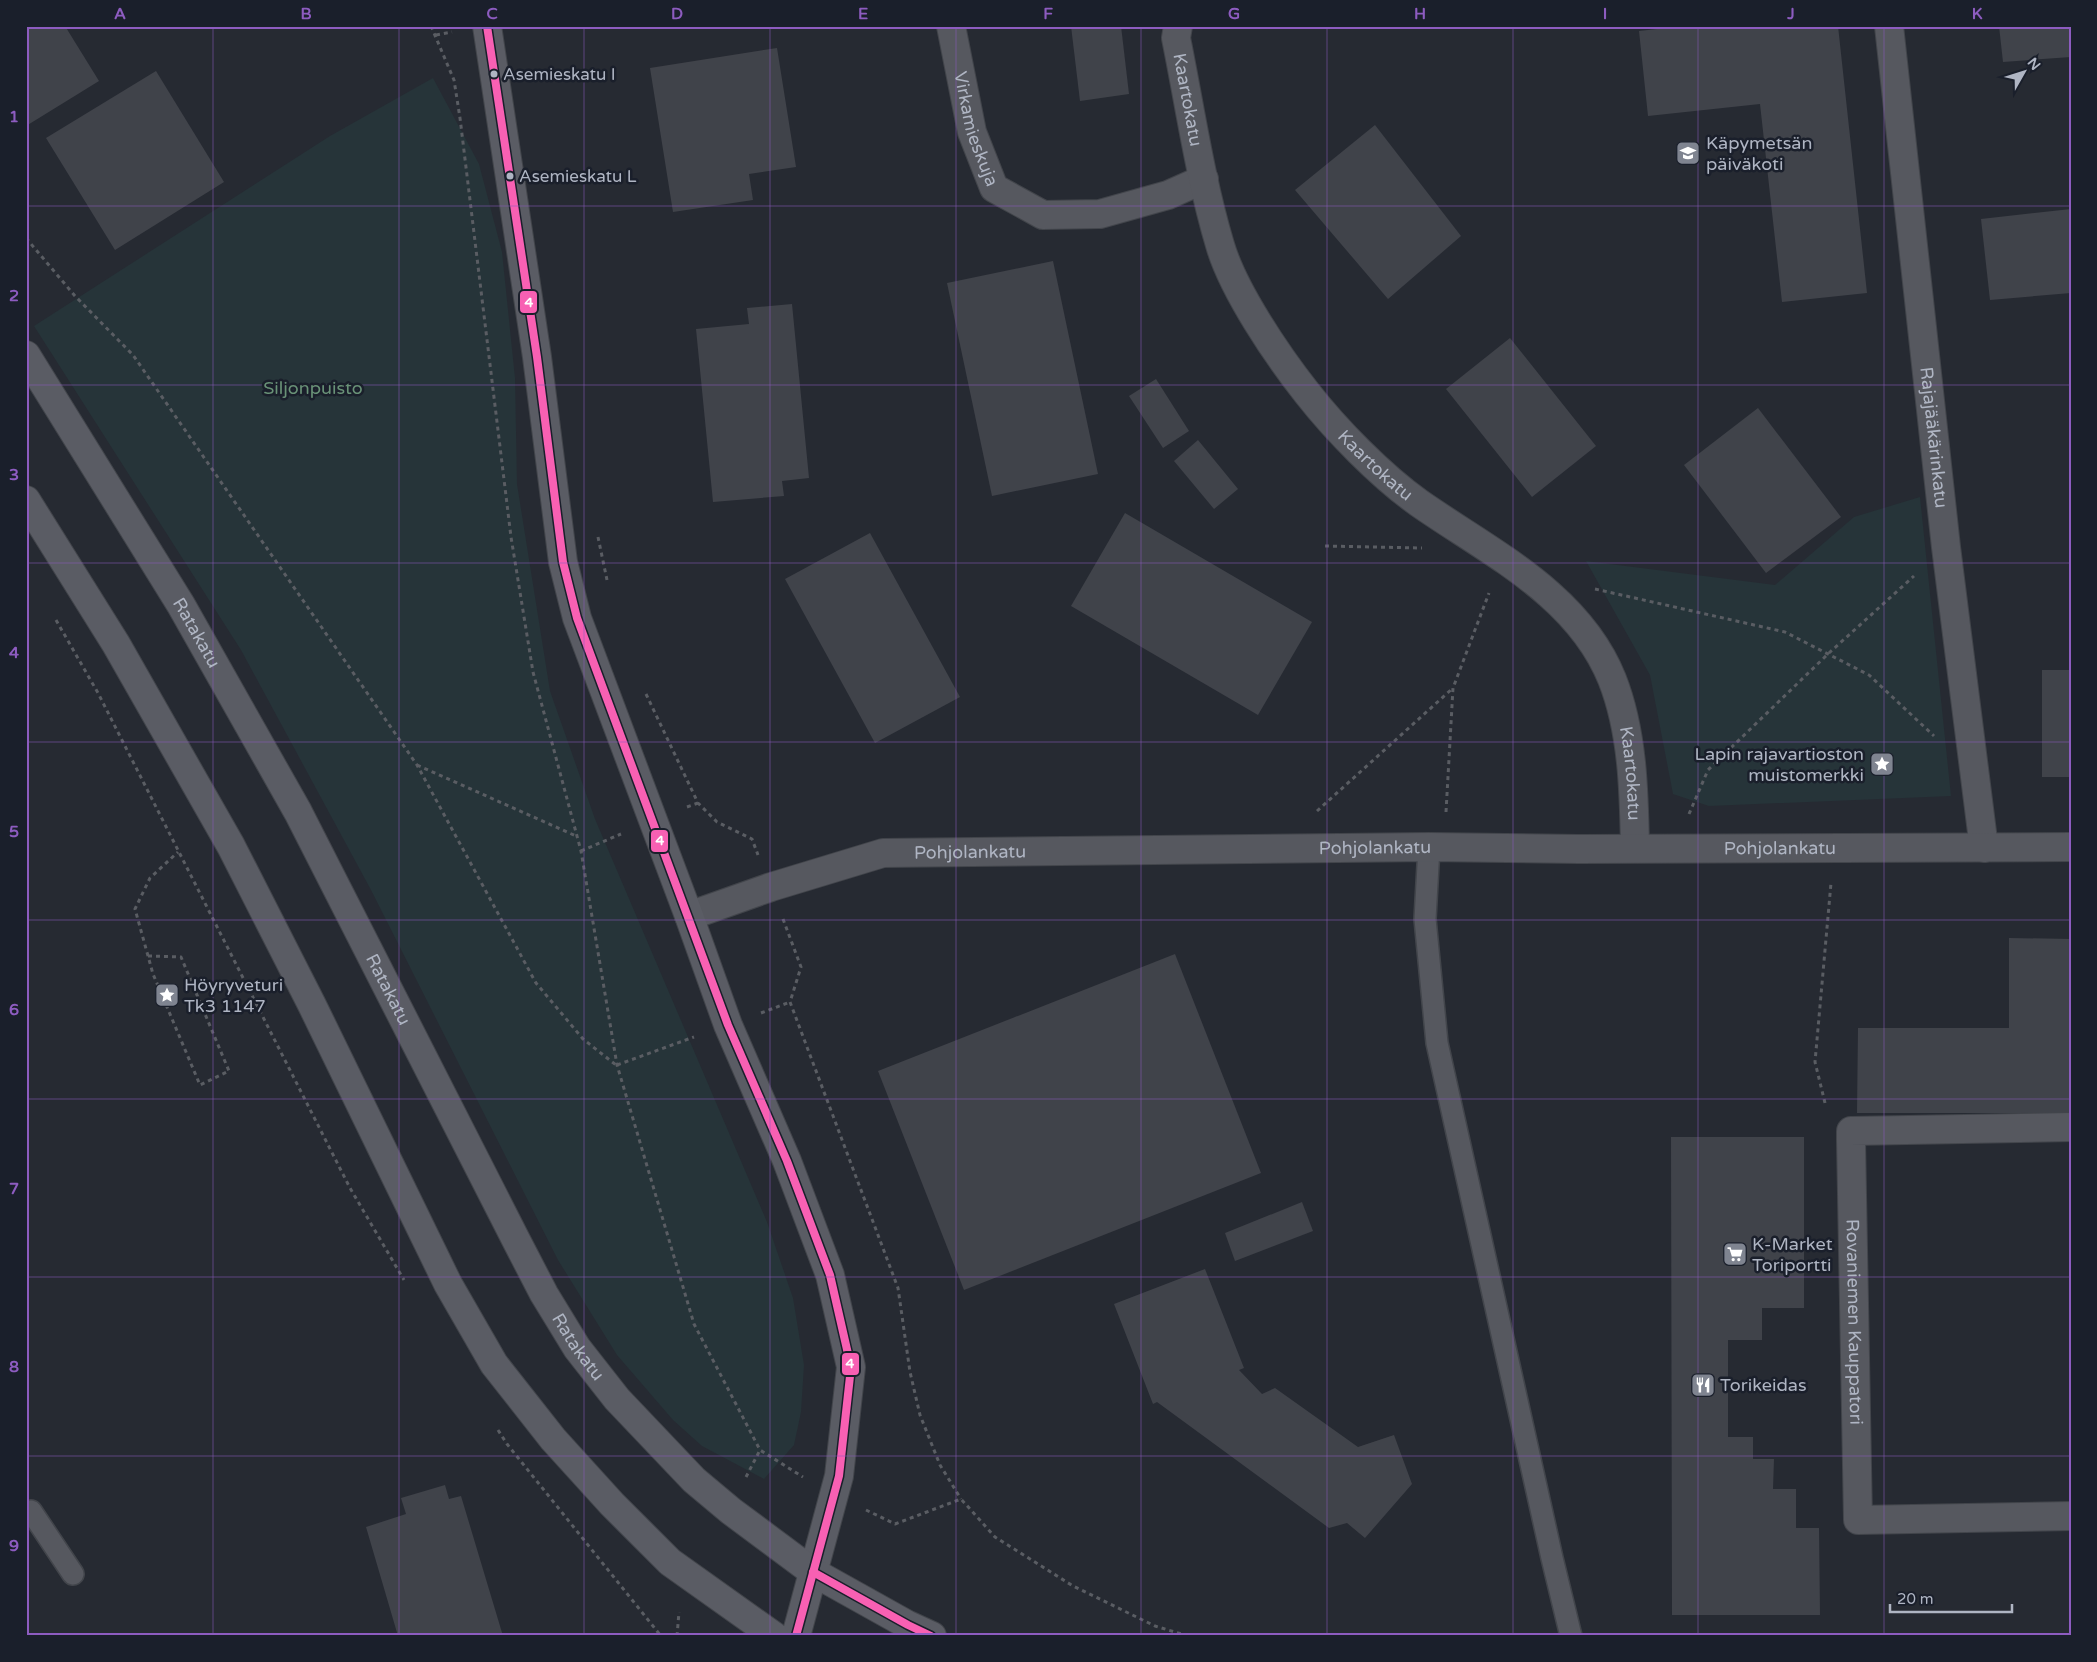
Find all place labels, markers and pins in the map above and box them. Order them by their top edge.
place label: Asemieskatu I [503,64,616,85]
marker: Asemieskatu I [489,69,499,79]
place label: Käpymetsän päiväkoti [1706,132,1812,175]
school or university icon: Käpymetsän päiväkoti [1675,140,1701,166]
place label: Asemieskatu L [519,166,637,187]
marker: Asemieskatu L [505,171,515,181]
place label: Lapin rajavartioston muistomerkki [1695,743,1864,786]
place icon: Lapin rajavartioston muistomerkki [1869,751,1895,777]
place label: Höyryveturi Tk3 1147 [184,974,283,1017]
place icon: Höyryveturi Tk3 1147 [154,982,180,1008]
place label: K-Market Toriportti [1752,1233,1833,1276]
supermarket icon: K-Market Toriportti [1722,1241,1748,1267]
restaurant icon: Torikeidas [1690,1372,1716,1398]
place label: Torikeidas [1720,1374,1807,1396]

